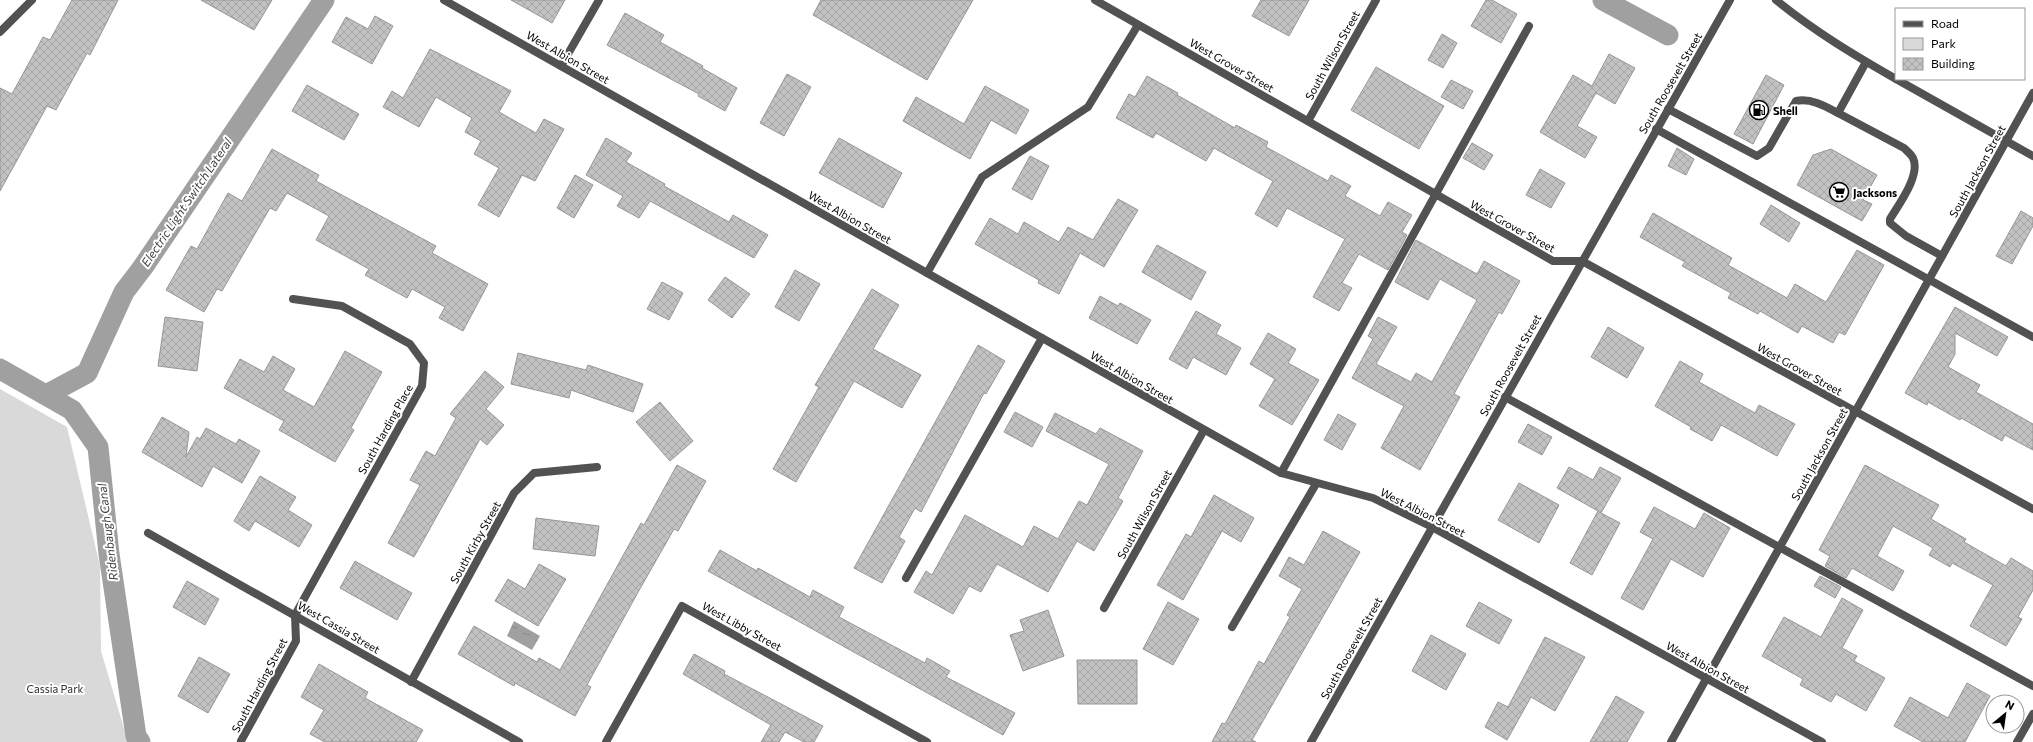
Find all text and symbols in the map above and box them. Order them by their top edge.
street label: South Wilson Street [1302,8,1362,102]
legend [1895,8,2025,80]
text: Road [1931,16,1959,30]
street label: West Albion Street [524,28,612,86]
street label: South Roosevelt Street [1636,30,1705,136]
street label: West Grover Street [1187,36,1277,95]
text: Park [1931,36,1957,50]
text: Building [1931,56,1975,70]
fuel station icon: Shell [1748,99,1770,121]
place label: Shell [1773,104,1798,117]
street label: South Jackson Street [1946,122,2009,220]
water label: Electric Light Switch Lateral [138,134,235,269]
supermarket icon: Jacksons [1828,181,1850,203]
place label: Jacksons [1853,186,1897,200]
street label: West Albion Street [806,188,894,246]
street label: West Grover Street [1468,197,1558,255]
street label: South Roosevelt Street [1477,311,1544,418]
street label: West Grover Street [1755,340,1845,398]
street label: West Albion Street [1088,348,1176,406]
street label: South Harding Place [355,382,415,476]
street label: South Jackson Street [1788,405,1851,503]
street label: South Wilson Street [1114,467,1174,561]
water label: Ridenbaugh Canal [94,482,120,581]
street label: West Albion Street [1378,485,1468,539]
street label: South Kirby Street [447,498,503,585]
street label: South Roosevelt Street [1318,594,1385,701]
street label: West Cassia Street [296,598,383,656]
street label: West Libby Street [700,599,784,653]
street label: South Harding Street [229,635,290,734]
street label: West Albion Street [1664,639,1753,696]
park label: Cassia Park [27,682,84,695]
north arrow [1985,694,2025,734]
text: N [2003,697,2017,713]

